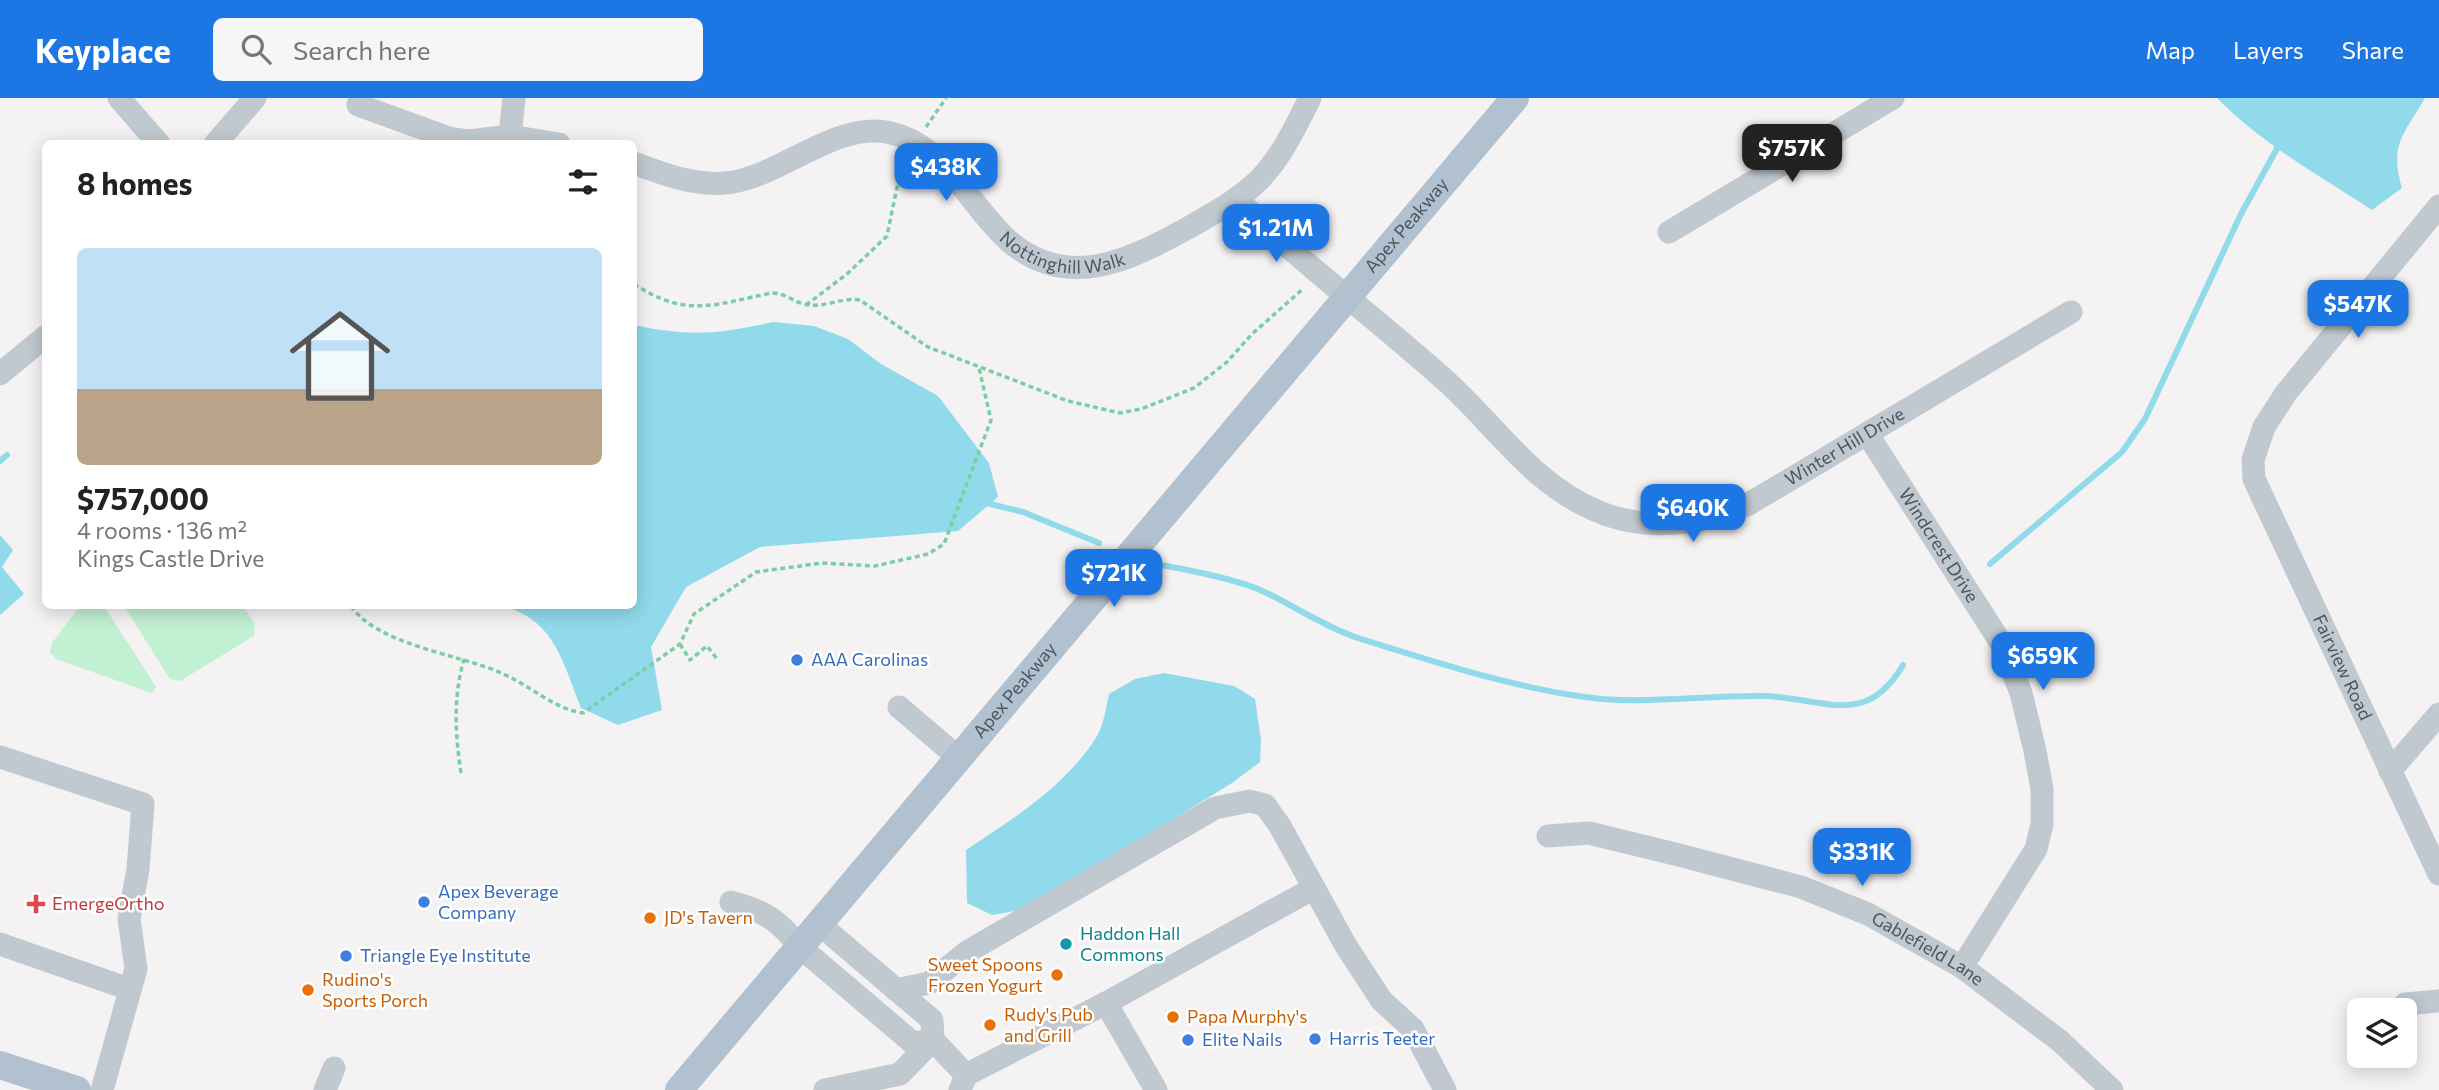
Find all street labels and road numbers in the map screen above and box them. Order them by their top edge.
street label: Apex Peakway [1359,173,1452,277]
street label: Nottinghill Walk [995,226,1128,278]
street label: Winter Hill Drive [1781,402,1908,490]
street label: Windcrest Drive [1895,483,1984,606]
street label: Fairview Road [2309,611,2377,723]
street label: Apex Peakway [968,638,1061,742]
street label: Gablefield Lane [1868,906,1989,990]

